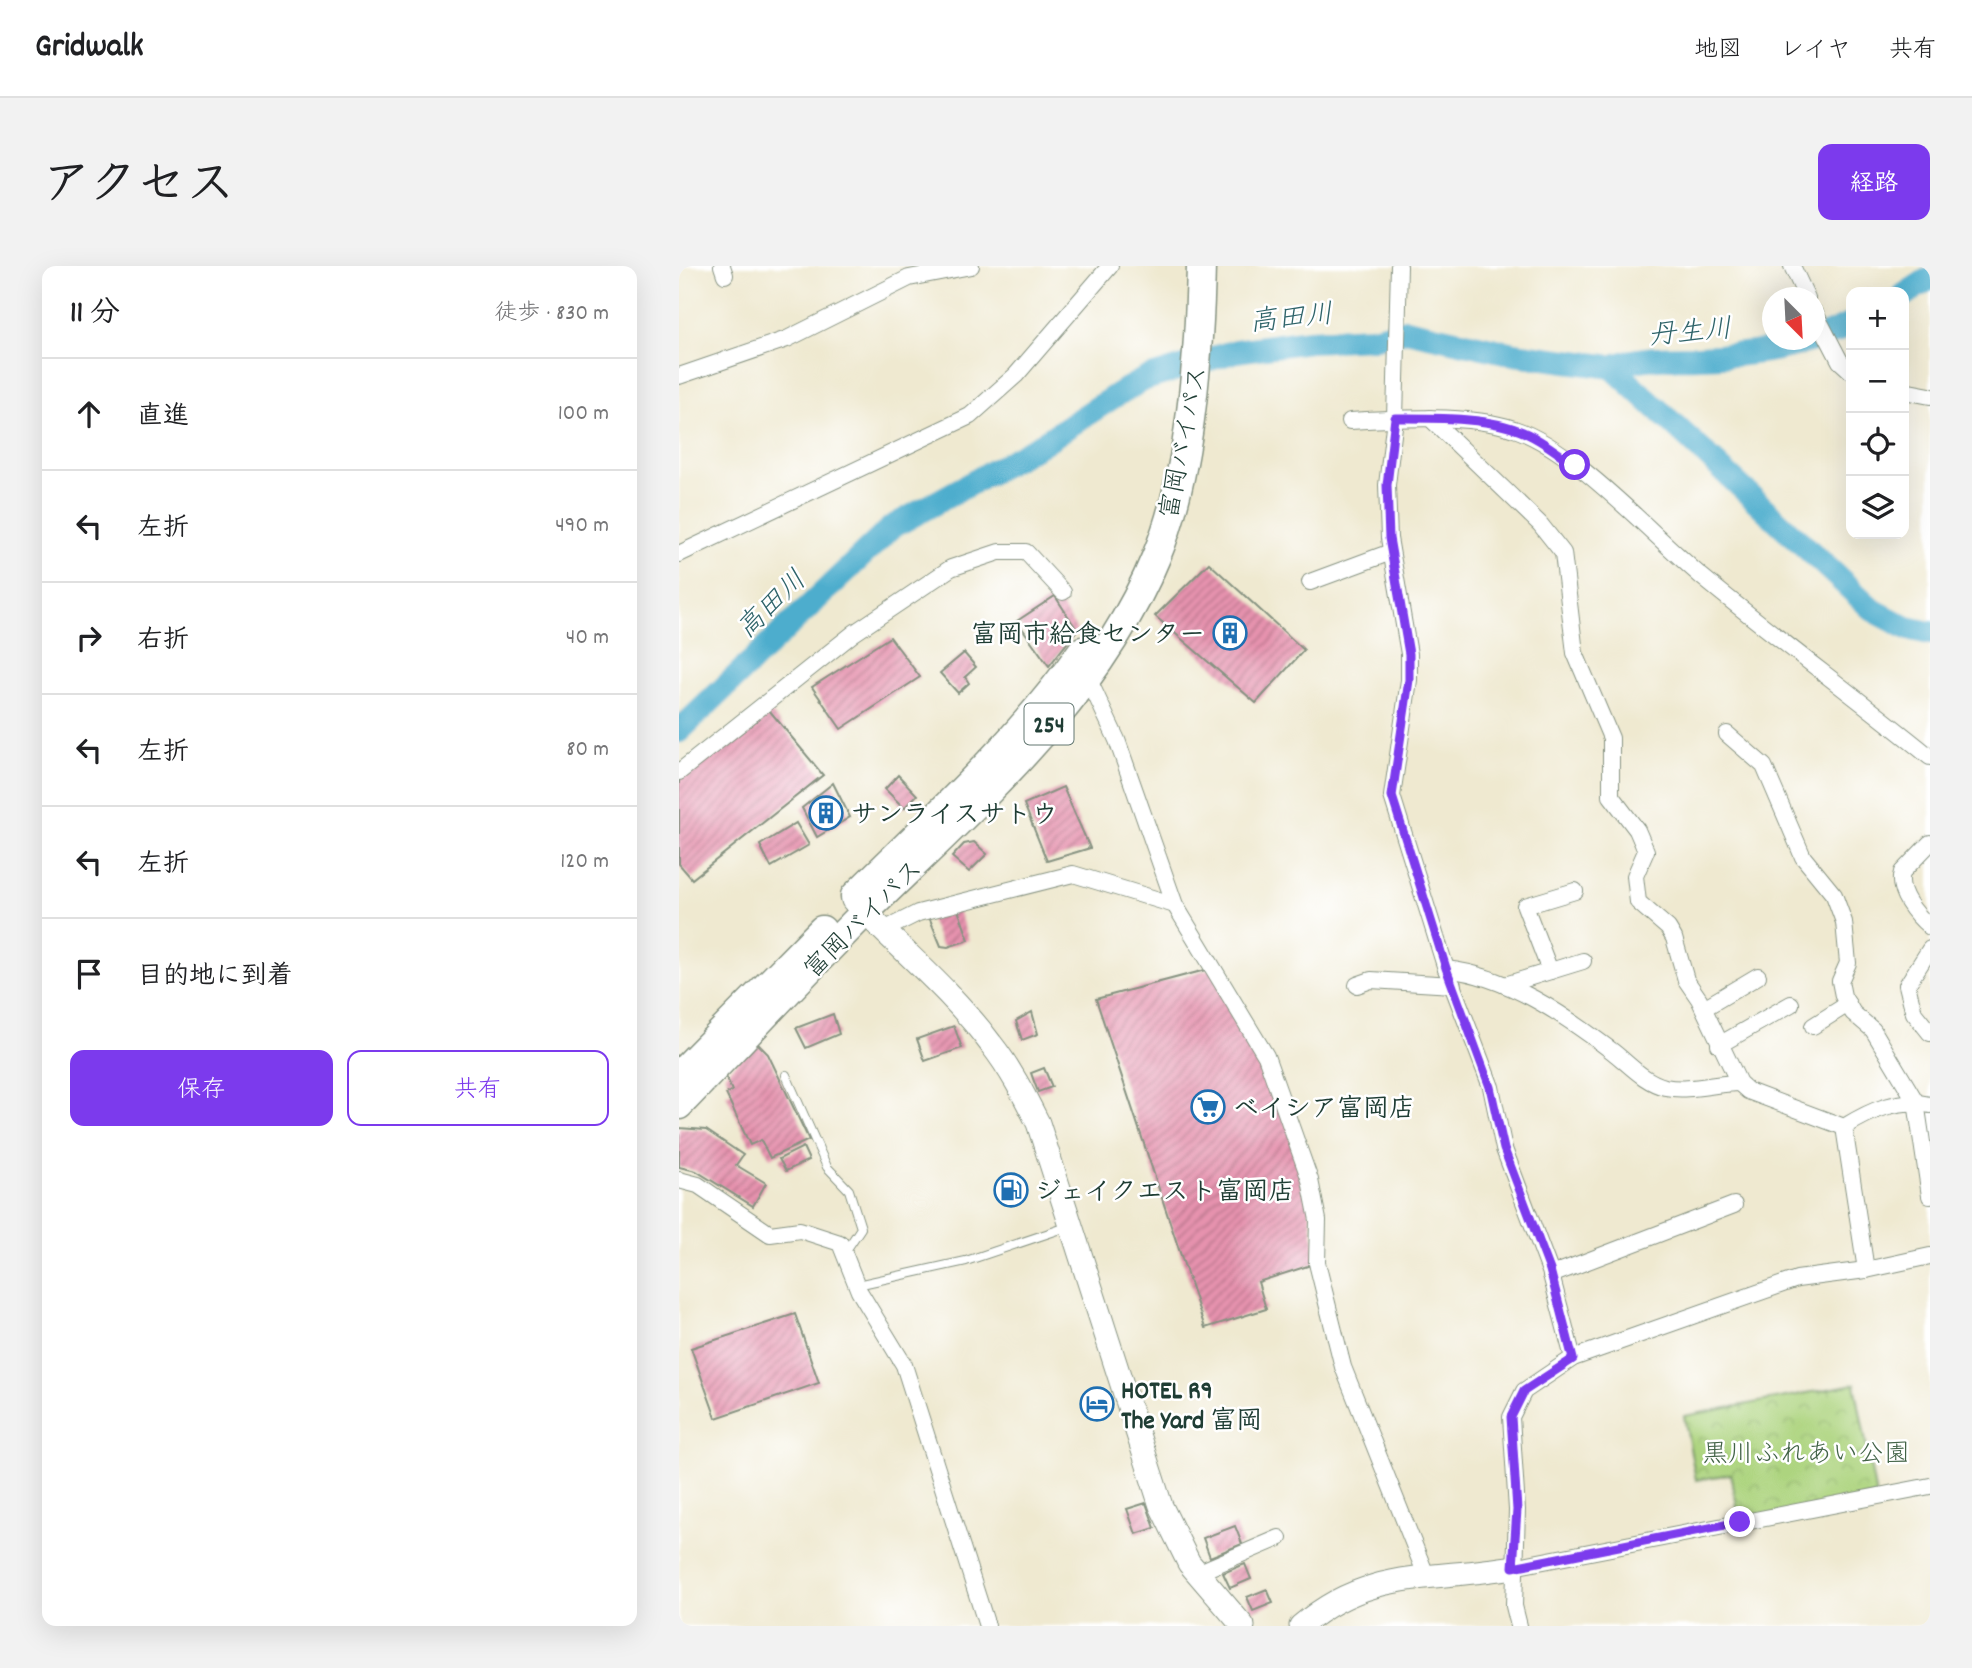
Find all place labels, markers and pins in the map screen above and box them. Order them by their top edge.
building icon: 富岡市給食センター [1211,614,1249,652]
place label: 富岡市給食センター [971,618,1205,655]
building icon: サンライスサトウ [807,794,845,832]
place label: サンライスサトウ [851,798,1057,835]
supermarket icon: ベイシア富岡店 [1189,1088,1227,1126]
place label: ベイシア富岡店 [1233,1092,1415,1129]
fuel station icon: ジェイクエスト富岡店 [992,1171,1030,1209]
place label: ジェイクエスト富岡店 [1035,1175,1294,1212]
place label: HOTEL R9 The Yard 富岡 [1121,1374,1262,1441]
hotel icon: HOTEL R9 The Yard 富岡 [1078,1385,1116,1423]

